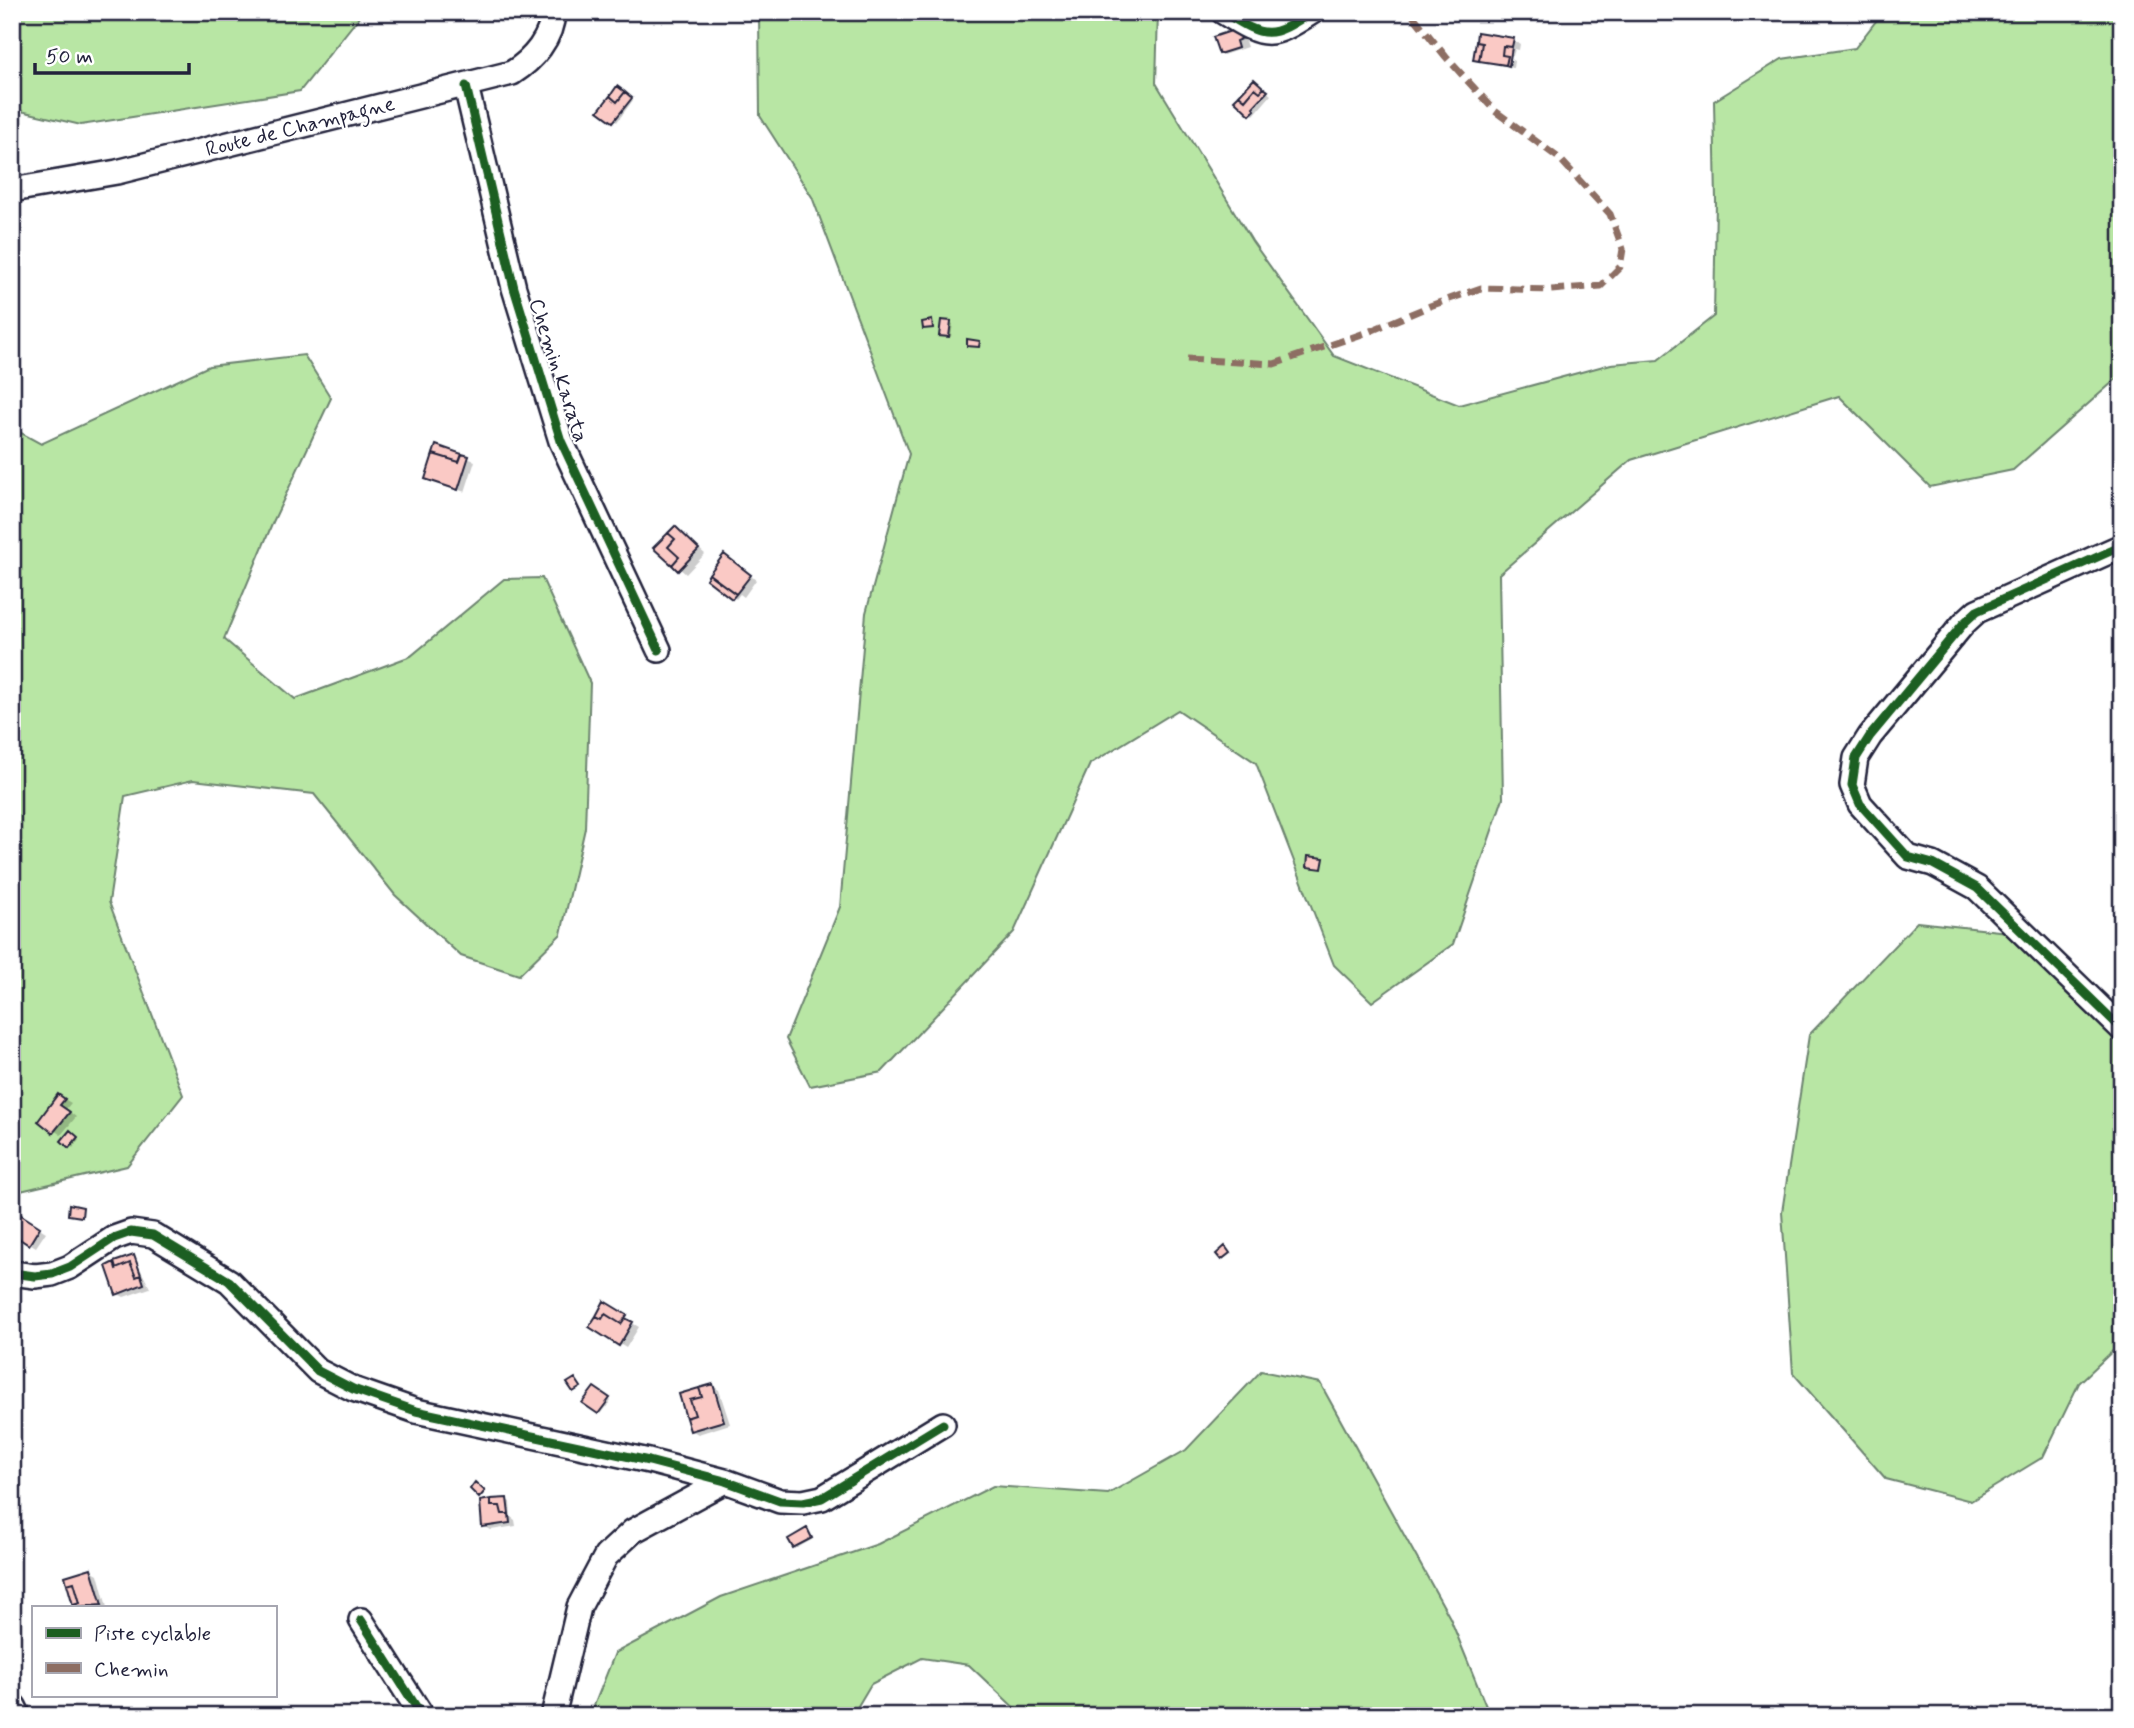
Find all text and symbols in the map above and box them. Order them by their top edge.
scale bar [35,32,189,76]
text: 50 m [46,43,93,71]
street label: Route de Champagne [203,90,398,166]
street label: Chemin Karata [522,295,594,446]
legend [32,1606,276,1696]
text: Piste cyclable [94,1620,211,1648]
text: Chemin [94,1656,168,1684]

